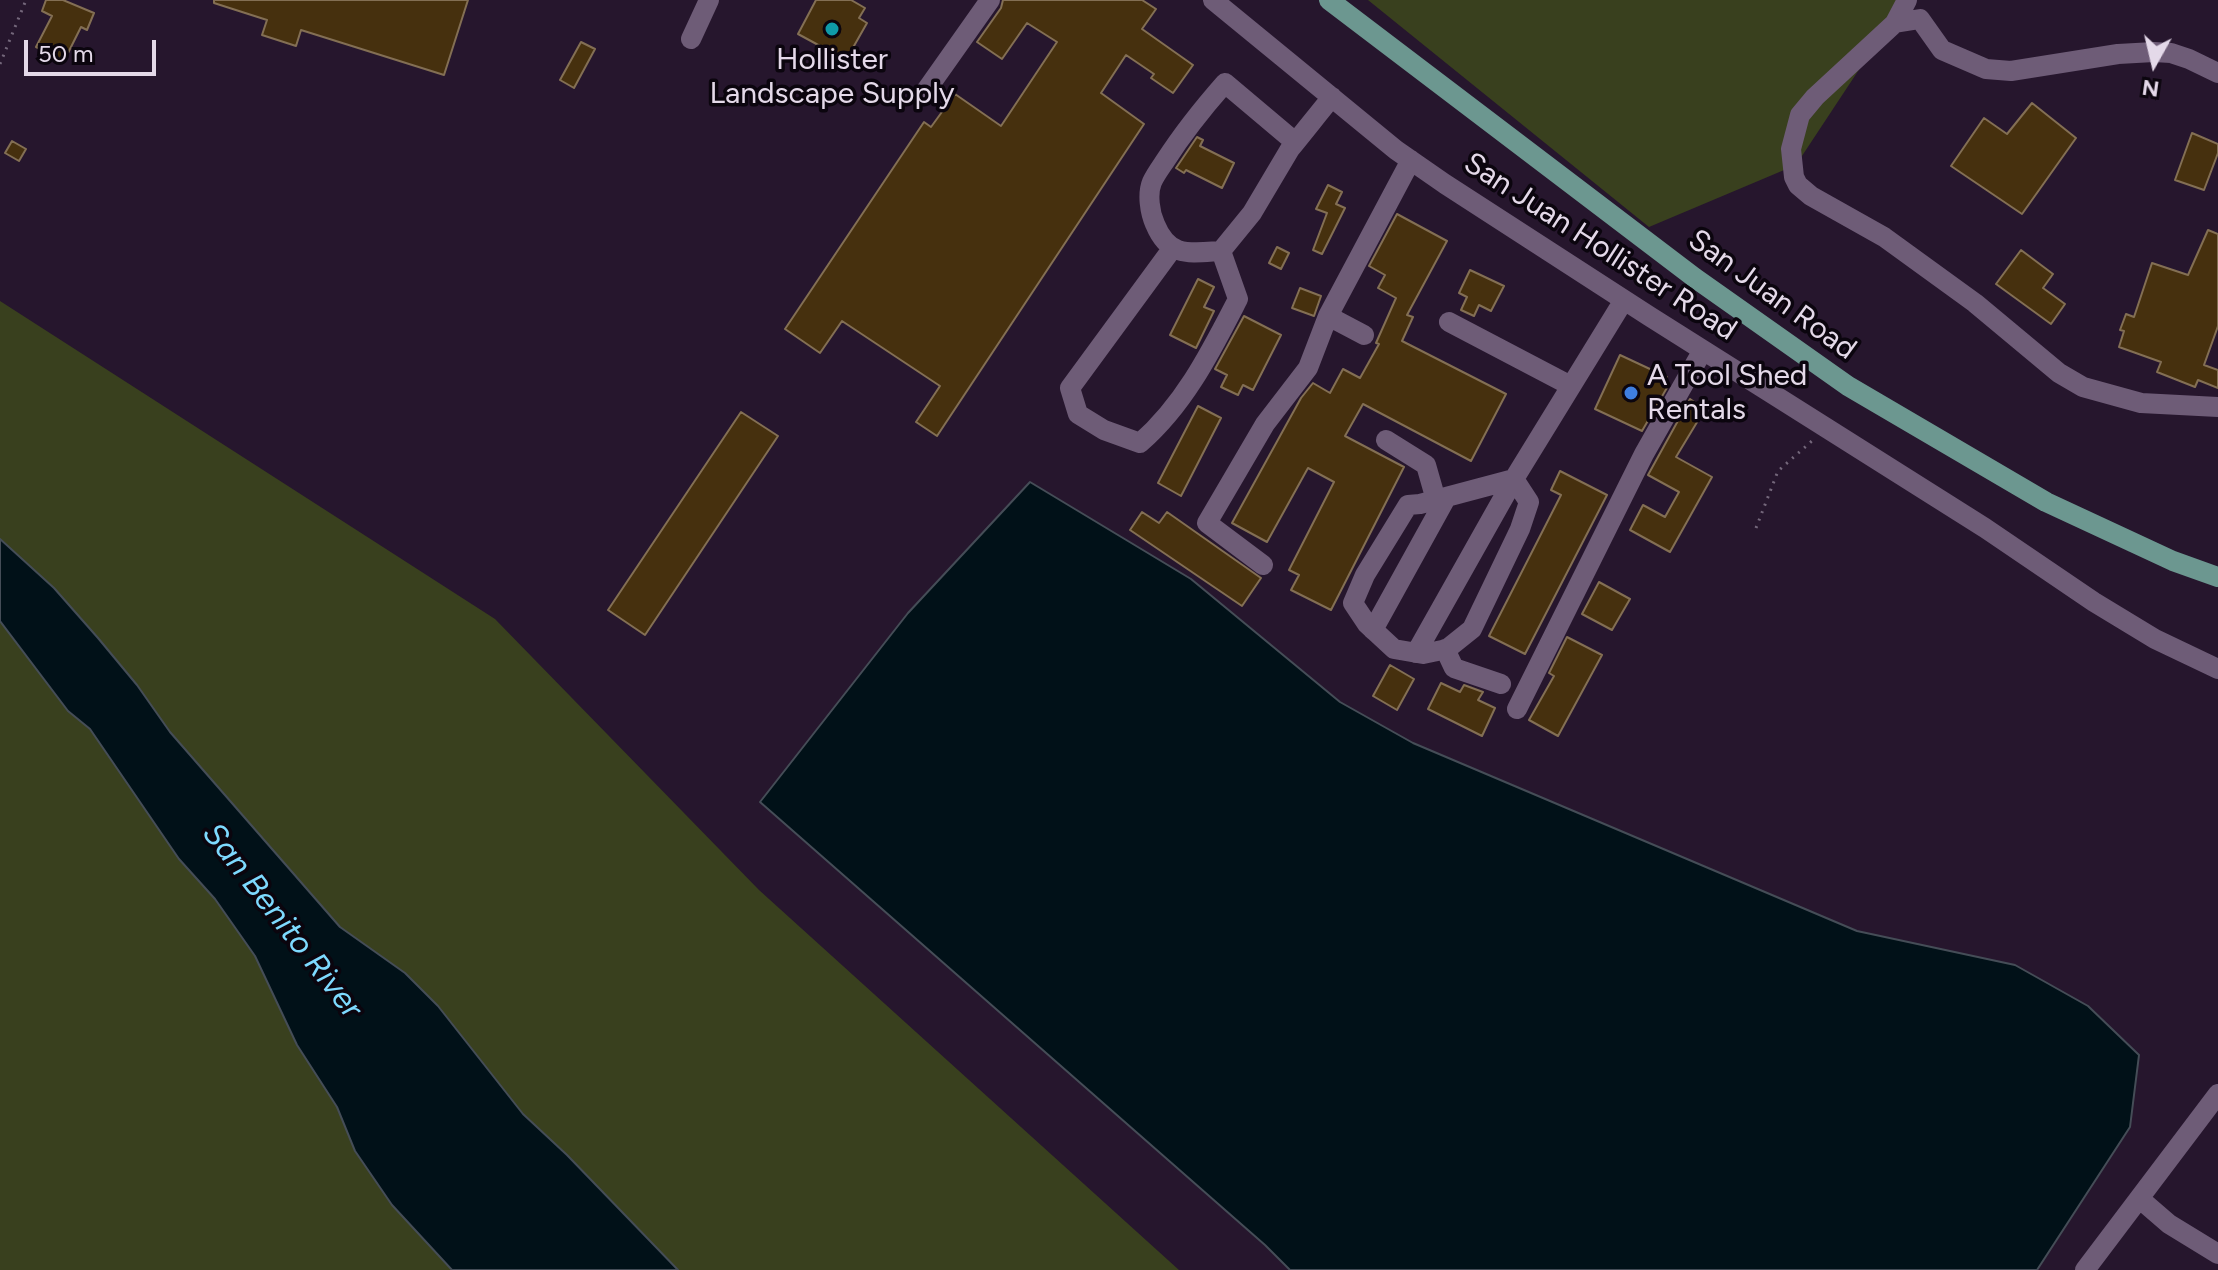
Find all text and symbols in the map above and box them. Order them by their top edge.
marker: Hollister Landscape Supply [823,20,841,38]
scale bar [28,24,160,74]
north arrow [2114,24,2194,104]
text: 50 m [38,39,94,68]
place label: Hollister Landscape Supply [709,42,955,112]
text: N [2140,74,2161,103]
street label: San Juan Hollister Road [1457,145,1743,349]
street label: San Juan Road [1681,222,1863,368]
place label: A Tool Shed Rentals [1647,358,1807,428]
marker: A Tool Shed Rentals [1622,384,1640,402]
water label: San Benito River [194,816,370,1026]

